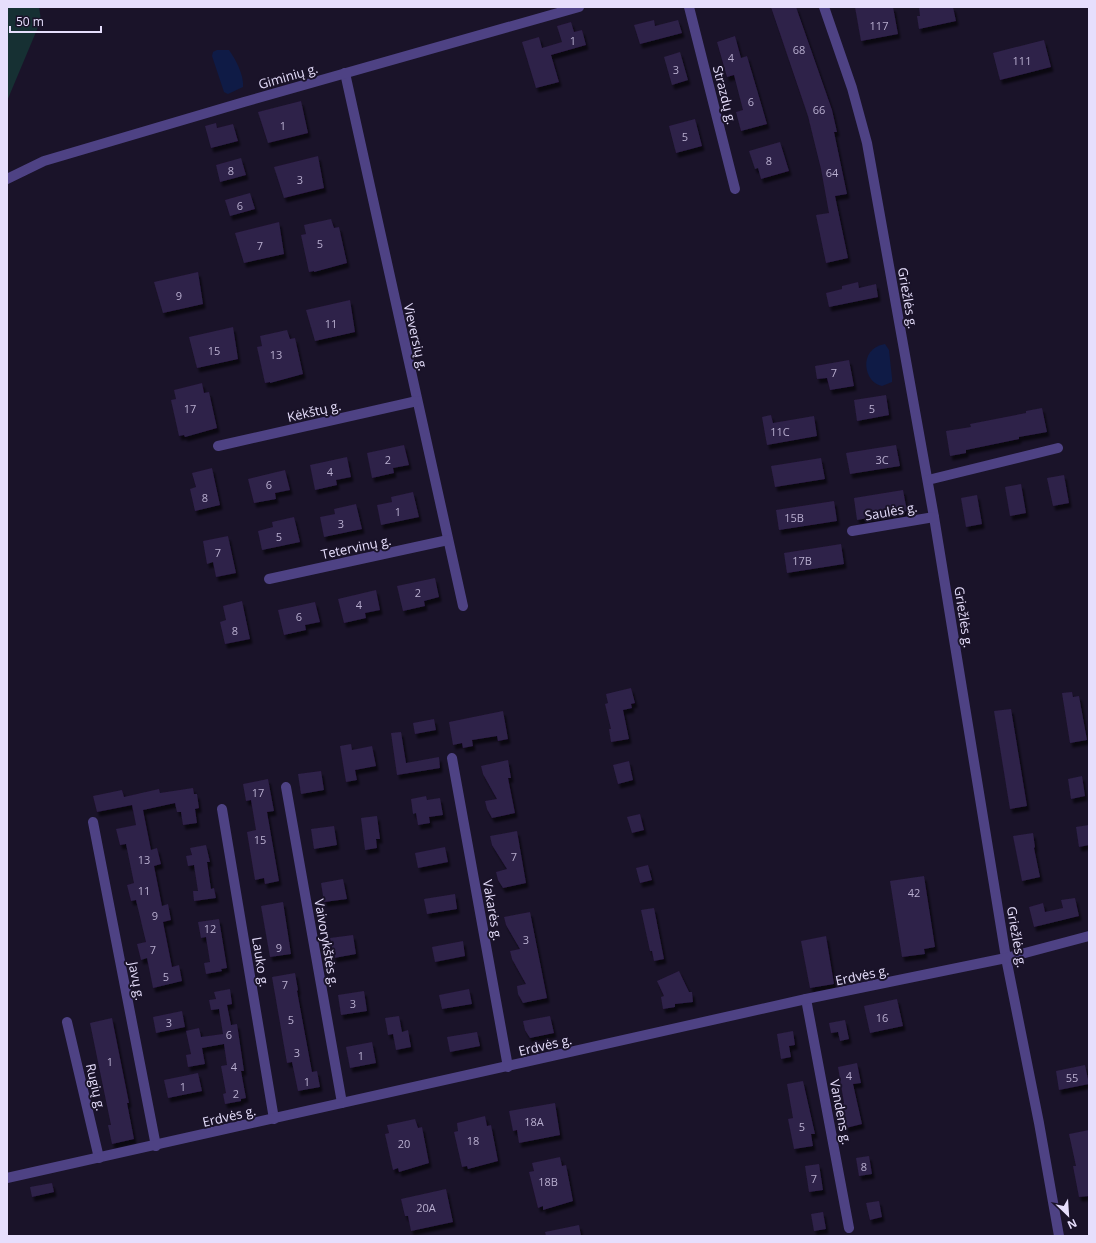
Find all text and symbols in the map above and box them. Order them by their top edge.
scale bar [10,8,101,34]
text: 50 m [16,13,44,30]
house number: 117 [870,18,888,33]
house number: 1 [570,33,576,48]
house number: 68 [793,42,805,57]
house number: 4 [728,50,735,65]
house number: 111 [1013,53,1031,68]
street label: Giminių g. [256,59,320,93]
house number: 3 [673,62,679,77]
street label: Strazdų g. [709,64,741,126]
house number: 6 [748,94,754,109]
house number: 66 [813,102,825,117]
house number: 1 [280,118,286,133]
house number: 5 [682,129,688,144]
house number: 8 [766,153,772,168]
house number: 8 [228,163,234,178]
house number: 64 [826,165,839,180]
house number: 3 [297,172,303,187]
house number: 6 [237,198,243,213]
house number: 5 [317,236,323,251]
house number: 7 [257,238,263,253]
street label: Griežlės g. [894,266,922,330]
house number: 9 [176,288,182,303]
street label: Vieversių g. [399,301,433,373]
house number: 11 [325,316,337,331]
house number: 15 [208,343,220,358]
house number: 13 [270,347,282,362]
house number: 7 [831,365,837,380]
street label: Kėkštų g. [285,396,343,426]
house number: 17 [184,401,196,416]
house number: 5 [869,401,875,416]
house number: 11C [770,424,790,439]
house number: 2 [385,452,391,467]
house number: 3C [875,452,889,467]
house number: 4 [327,464,334,479]
house number: 6 [266,477,272,492]
house number: 8 [202,490,208,505]
street label: Saulės g. [863,498,919,524]
house number: 1 [395,504,401,519]
house number: 15B [784,510,804,525]
house number: 3 [338,516,344,531]
house number: 5 [276,529,282,544]
street label: Tetervinų g. [319,531,393,563]
house number: 7 [215,545,221,560]
house number: 17B [792,553,812,568]
house number: 2 [415,585,421,600]
street label: Griežlės g. [950,585,978,649]
house number: 4 [356,597,363,612]
house number: 6 [296,609,302,624]
house number: 8 [232,623,238,638]
house number: 17 [252,785,264,800]
house number: 15 [254,832,266,847]
house number: 7 [511,849,517,864]
house number: 13 [138,852,150,867]
street label: Vakarės g. [479,878,507,942]
house number: 11 [138,883,150,898]
house number: 42 [908,885,920,900]
street label: Vaivorykštės g. [310,897,344,989]
street label: Griežlės g. [1003,905,1031,969]
house number: 9 [152,908,158,923]
house number: 12 [204,921,216,936]
house number: 3 [523,932,529,947]
street label: Lauko g. [248,936,274,988]
house number: 9 [276,940,282,955]
house number: 7 [150,942,156,957]
street label: Javų g. [124,958,150,1002]
street label: Erdvės g. [834,961,890,989]
house number: 5 [163,969,169,984]
house number: 7 [282,977,288,992]
house number: 3 [350,996,356,1011]
house number: 16 [876,1010,888,1025]
house number: 5 [288,1012,294,1027]
house number: 3 [166,1015,172,1030]
house number: 6 [226,1027,232,1042]
street label: Erdvės g. [516,1030,574,1060]
house number: 3 [294,1045,300,1060]
house number: 1 [358,1048,364,1063]
house number: 1 [107,1054,113,1069]
house number: 4 [231,1059,238,1074]
street label: Rugių g. [82,1062,110,1112]
house number: 4 [846,1068,853,1083]
house number: 55 [1066,1070,1078,1085]
house number: 1 [304,1074,310,1089]
street label: Vandens g. [826,1078,856,1146]
house number: 1 [180,1079,186,1094]
house number: 2 [233,1086,239,1101]
street label: Erdvės g. [200,1101,258,1131]
house number: 18A [524,1114,544,1129]
house number: 5 [799,1119,805,1134]
house number: 18 [467,1133,479,1148]
house number: 20 [398,1136,410,1151]
house number: 8 [861,1159,867,1174]
house number: 7 [811,1171,817,1186]
house number: 18B [538,1174,558,1189]
north arrow [1048,1195,1088,1235]
house number: 20A [416,1200,436,1215]
text: N [1065,1216,1080,1233]

